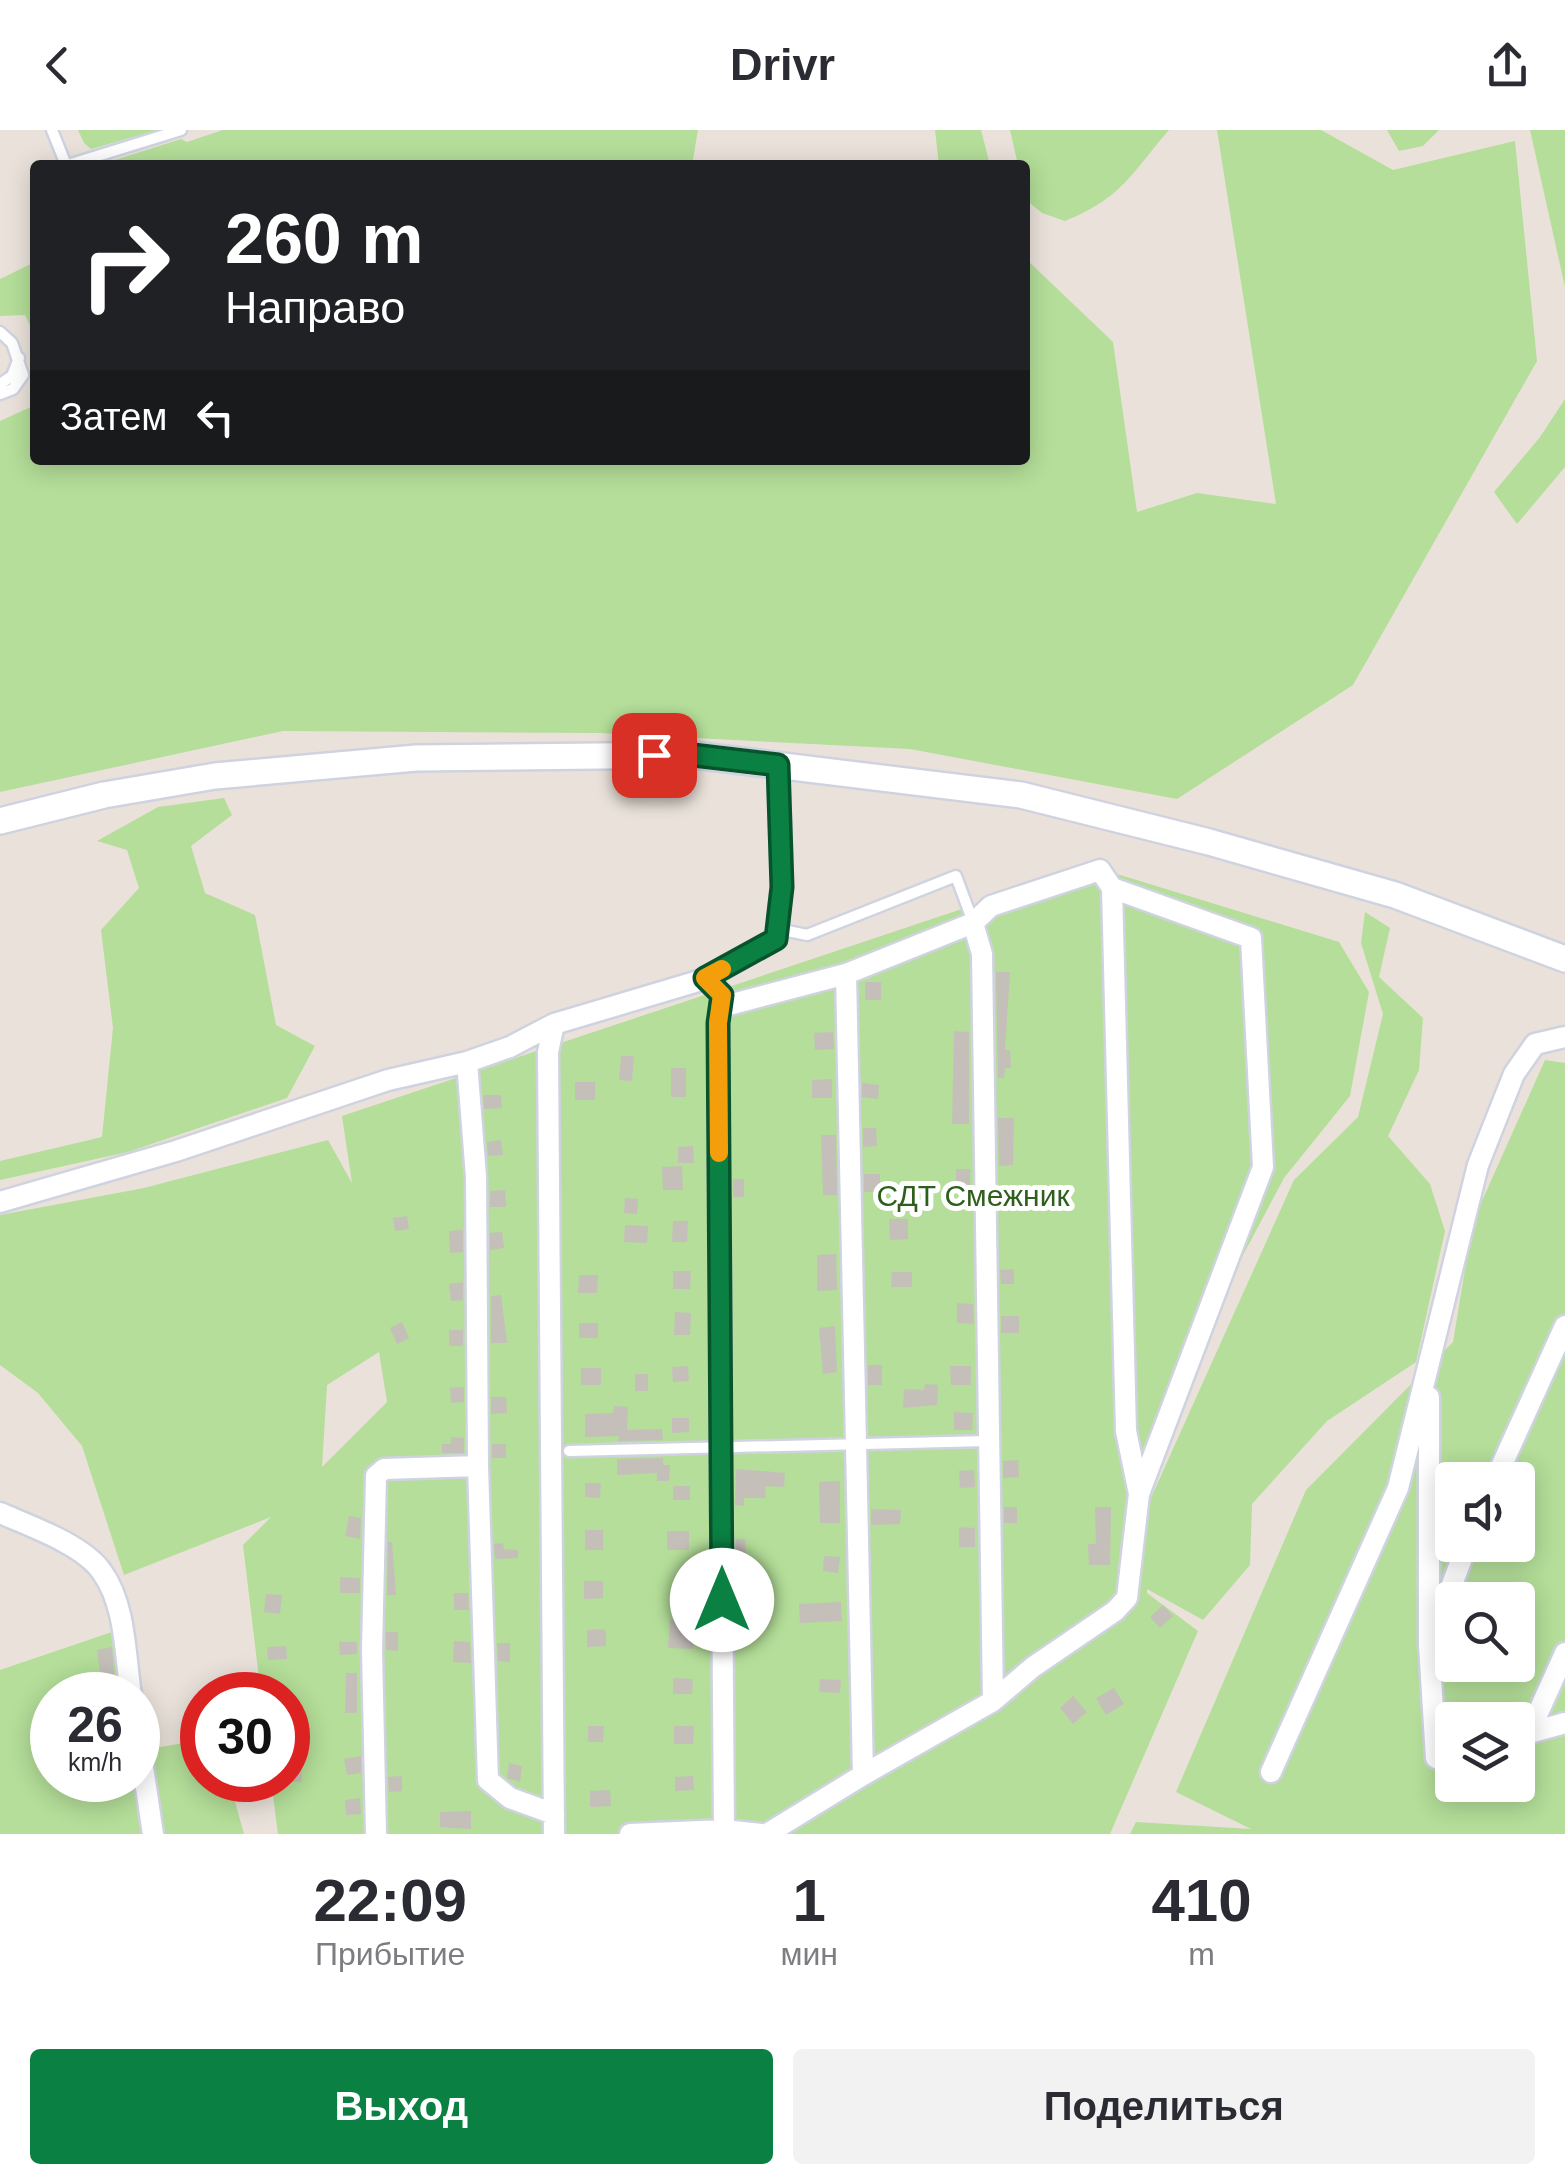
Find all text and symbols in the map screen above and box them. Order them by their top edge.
icon: back [30,38,85,93]
icon: share [1480,38,1535,93]
text: Drivr [730,39,835,90]
icon: right [60,200,190,330]
text: 260 m [225,200,423,278]
text: Направо [225,282,405,333]
icon: left [188,390,243,445]
text: Затем [60,396,168,438]
pin [612,713,697,798]
icon: arrive [627,728,682,783]
park label: СДТ Смежник [876,1179,1070,1212]
map controls [1435,1462,1535,1802]
button: sound [1435,1462,1535,1562]
position arrow [670,1548,774,1652]
button: search [1435,1582,1535,1682]
speed limit sign: 30 [180,1672,310,1802]
text: 26 [67,1697,123,1753]
button: layers [1435,1702,1535,1802]
text: km/h [68,1748,122,1776]
text: 22:09 [313,1867,467,1934]
text: 1 [792,1867,826,1934]
text: 410 [1151,1867,1252,1934]
text: Прибытие [315,1936,465,1972]
text: мин [780,1936,838,1972]
text: m [1188,1936,1215,1972]
button: Выход [30,2049,773,2164]
button: Поделиться [793,2049,1535,2164]

